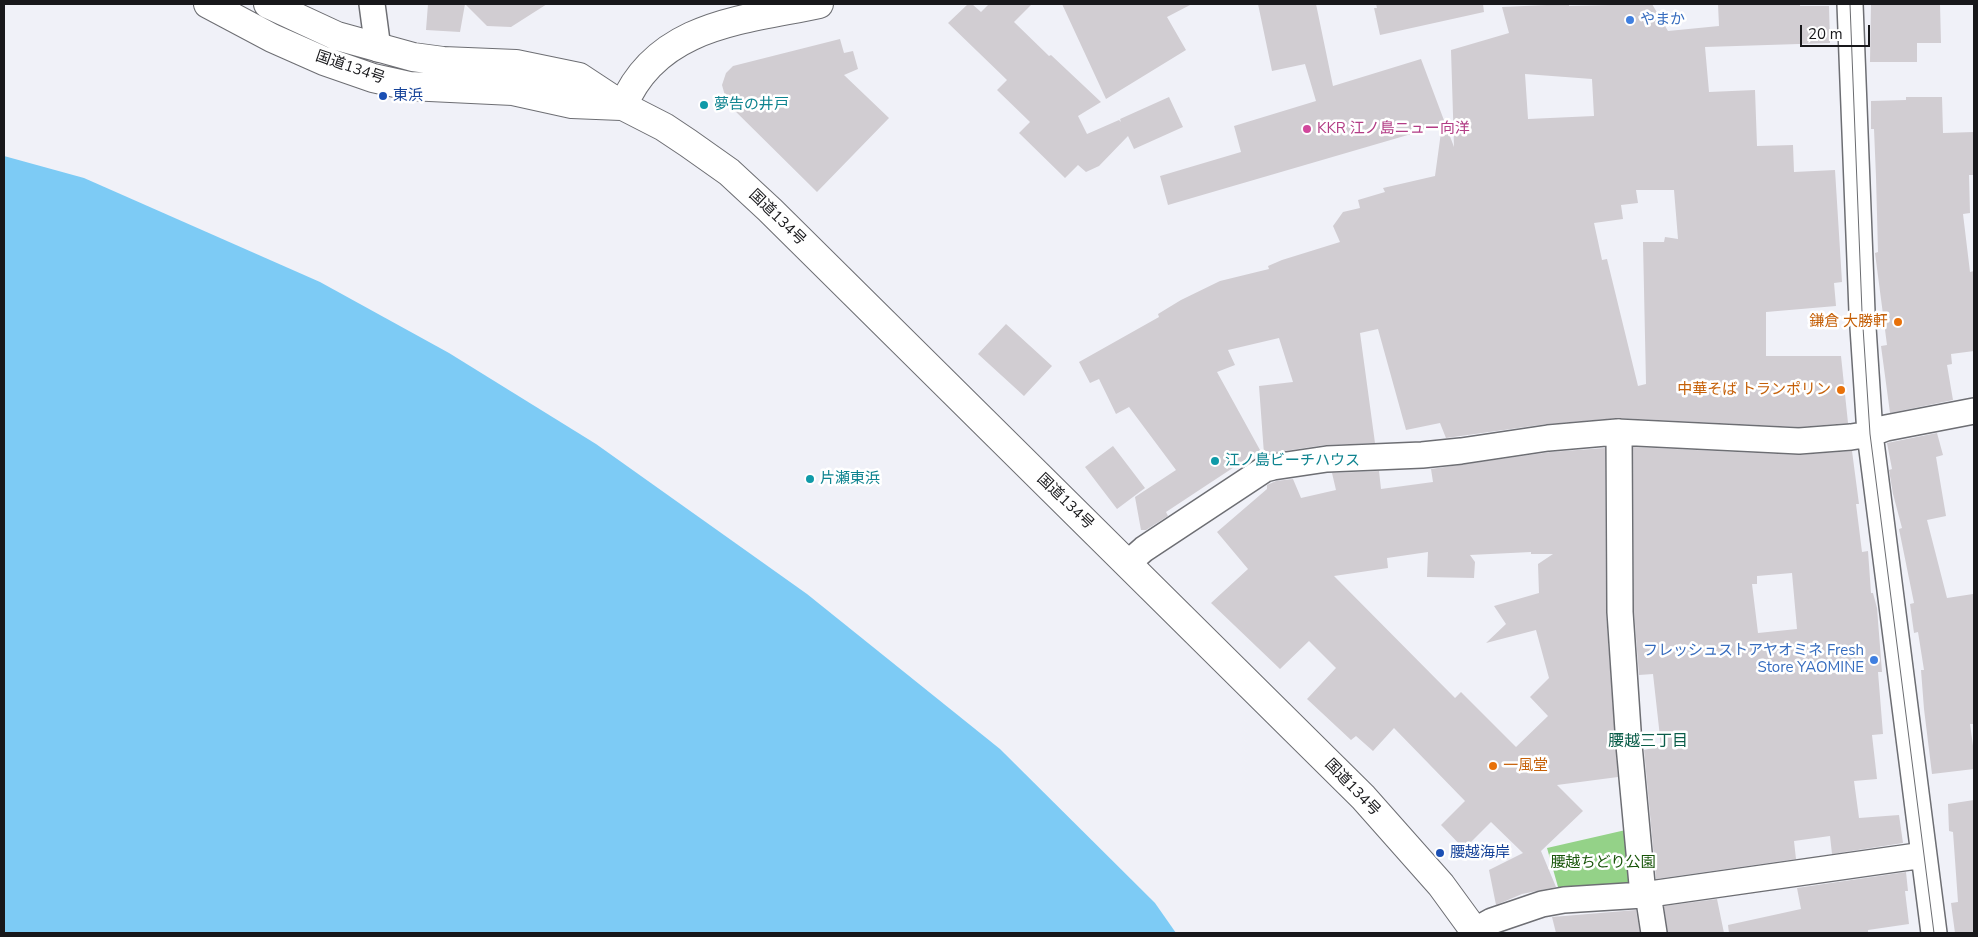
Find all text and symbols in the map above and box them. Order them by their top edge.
place label: やまか [1640,11,1685,29]
marker: やまか [1624,14,1636,26]
scale bar [1803,15,1873,47]
text: 20 m [1808,24,1843,44]
street label: 国道134号 [313,48,387,88]
place label: 東浜 [393,87,423,105]
marker: 東浜 [377,90,389,102]
place label: 夢告の井戸 [714,96,789,114]
marker: 夢告の井戸 [698,99,710,111]
place label: KKR 江ノ島ニュー向洋 [1317,120,1470,138]
marker: KKR 江ノ島ニュー向洋 [1301,123,1313,135]
street label: 国道134号 [745,187,809,249]
place label: 鎌倉 大勝軒 [1809,313,1888,331]
marker: 鎌倉 大勝軒 [1892,316,1904,328]
place label: 中華そば トランポリン [1677,381,1831,399]
marker: 中華そば トランポリン [1835,384,1847,396]
place label: 江ノ島ビーチハウス [1225,452,1360,470]
marker: 江ノ島ビーチハウス [1209,455,1221,467]
place label: 片瀬東浜 [820,470,880,488]
street label: 国道134号 [1033,471,1097,533]
marker: 片瀬東浜 [804,473,816,485]
place label: フレッシュストアヤオミネ Fresh Store YAOMINE [1643,642,1864,677]
marker: フレッシュストアヤオミネ Fresh Store YAOMINE [1868,654,1880,666]
district label: 腰越三丁目 [1608,732,1688,752]
street label: 国道134号 [1321,756,1383,820]
place label: 一風堂 [1503,757,1548,775]
marker: 一風堂 [1487,760,1499,772]
place label: 腰越海岸 [1450,844,1510,862]
marker: 腰越海岸 [1434,847,1446,859]
park label: 腰越ちどり公園 [1551,854,1655,872]

